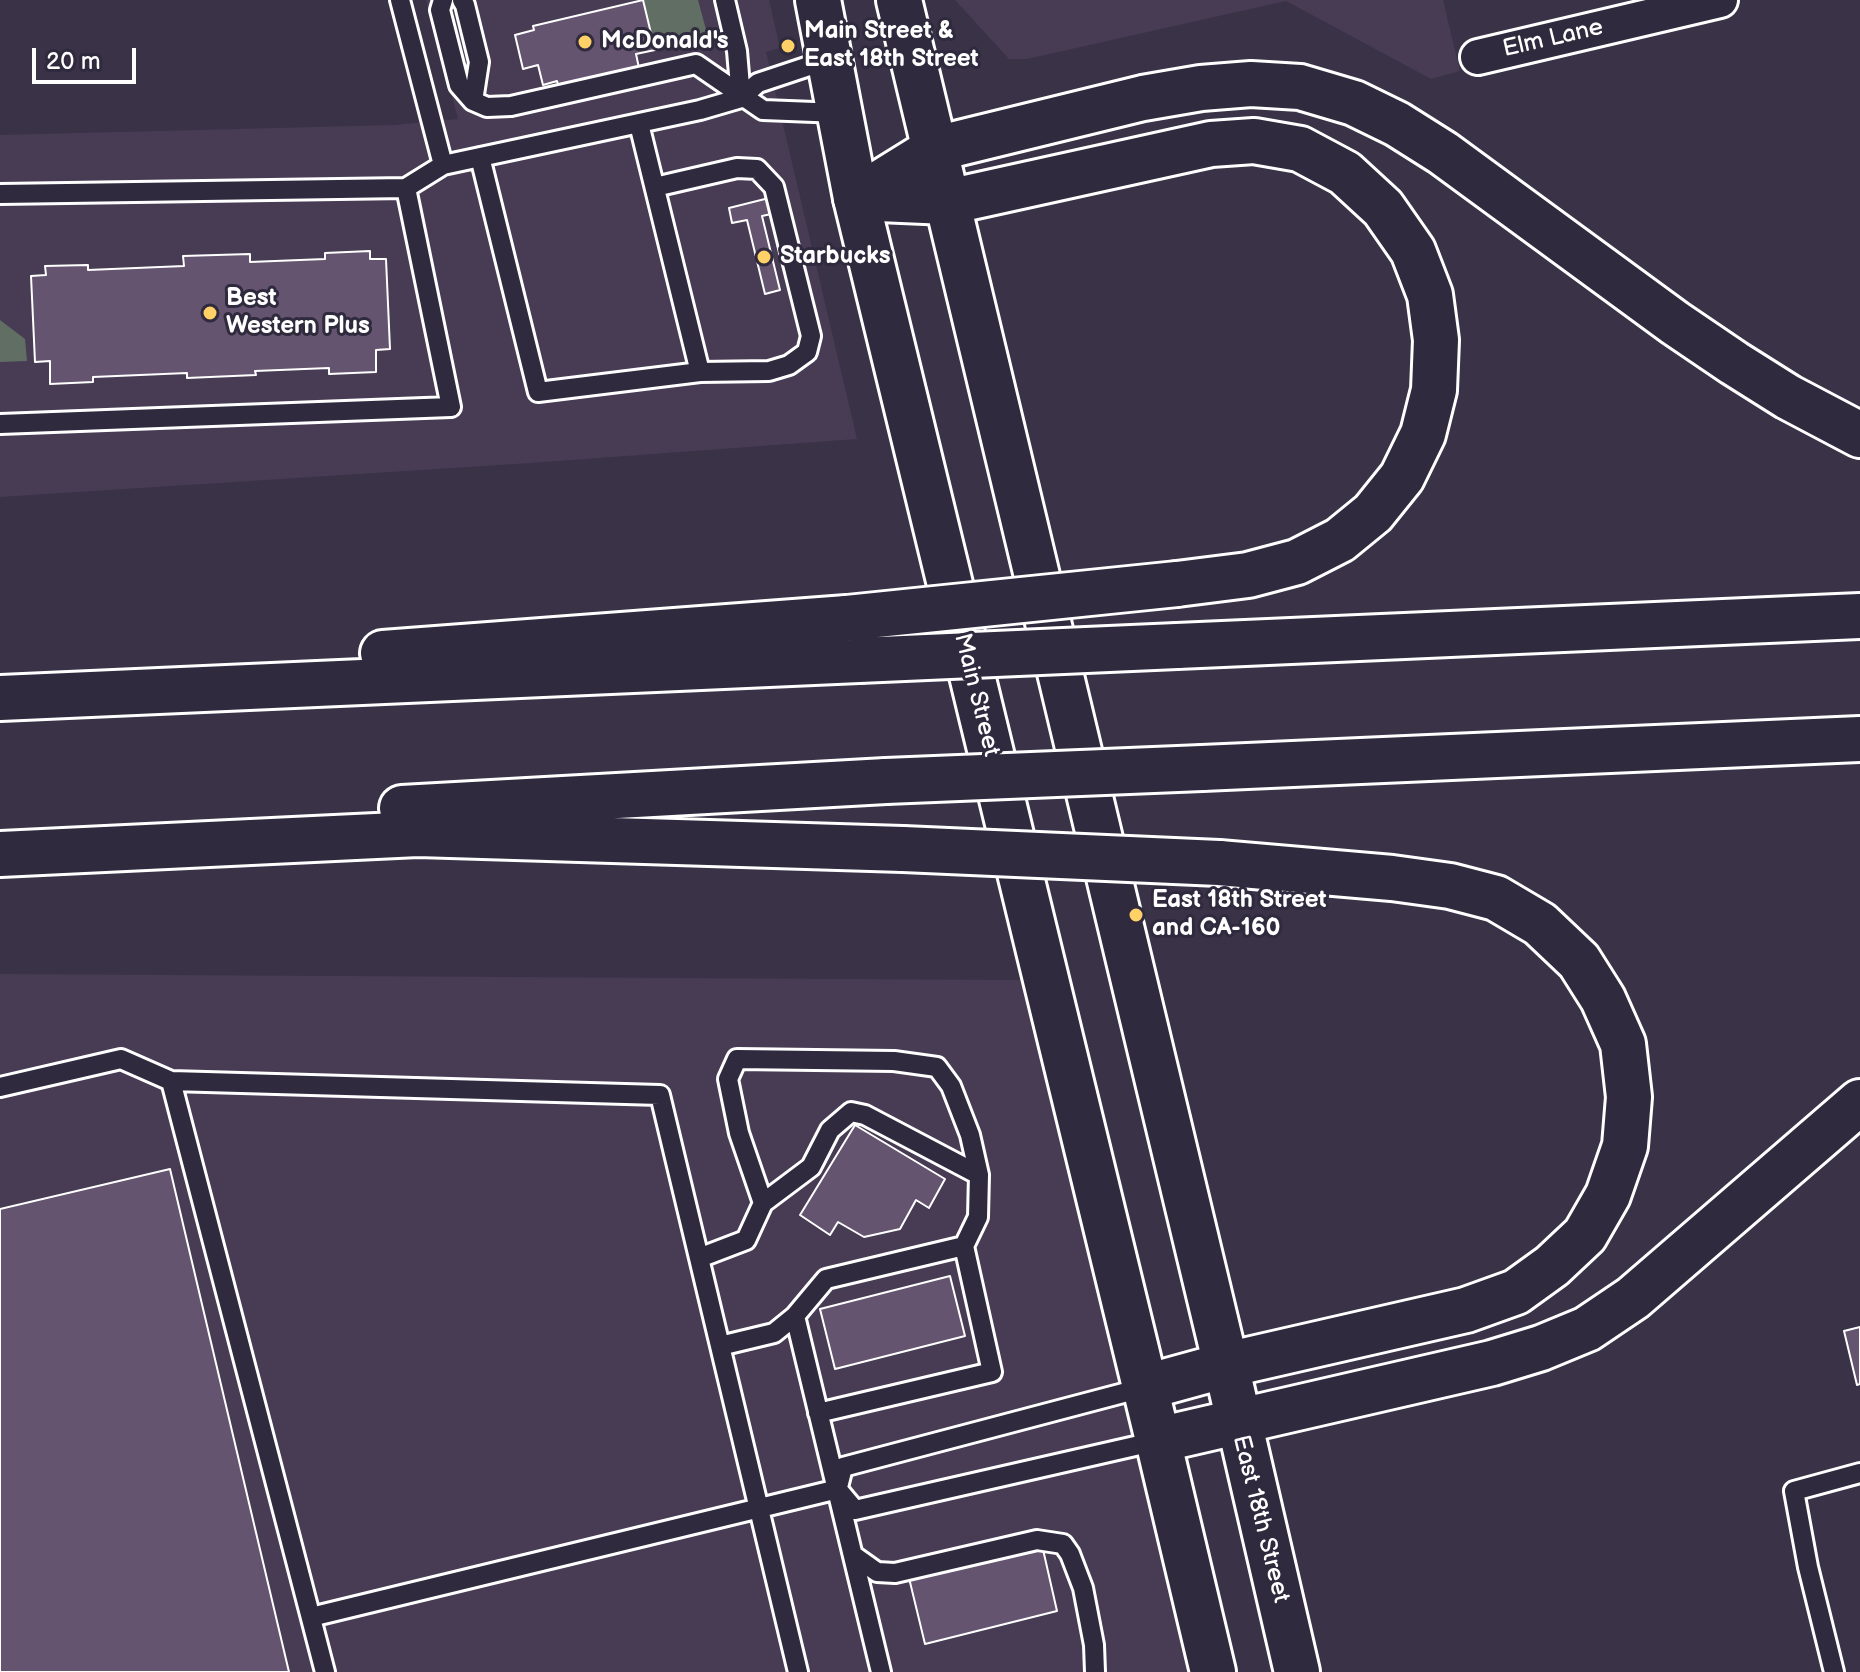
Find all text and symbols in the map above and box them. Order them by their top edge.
street label: Elm Lane [1500,14,1606,64]
place label: Main Street & East 18th Street [804,18,979,74]
place label: McDonald's [601,28,729,56]
scale bar [36,32,140,82]
marker: McDonald's [576,33,594,51]
marker: Main Street & East 18th Street [779,37,797,55]
text: 20 m [46,47,101,76]
place label: Starbucks [780,243,891,271]
marker: Starbucks [755,248,773,266]
place label: Best Western Plus [226,285,370,341]
marker: Best Western Plus [201,304,219,322]
street label: Main Street [947,630,1005,760]
place label: East 18th Street and CA-160 [1152,887,1327,943]
marker: East 18th Street and CA-160 [1127,906,1145,924]
street label: East 18th Street [1225,1432,1295,1606]

